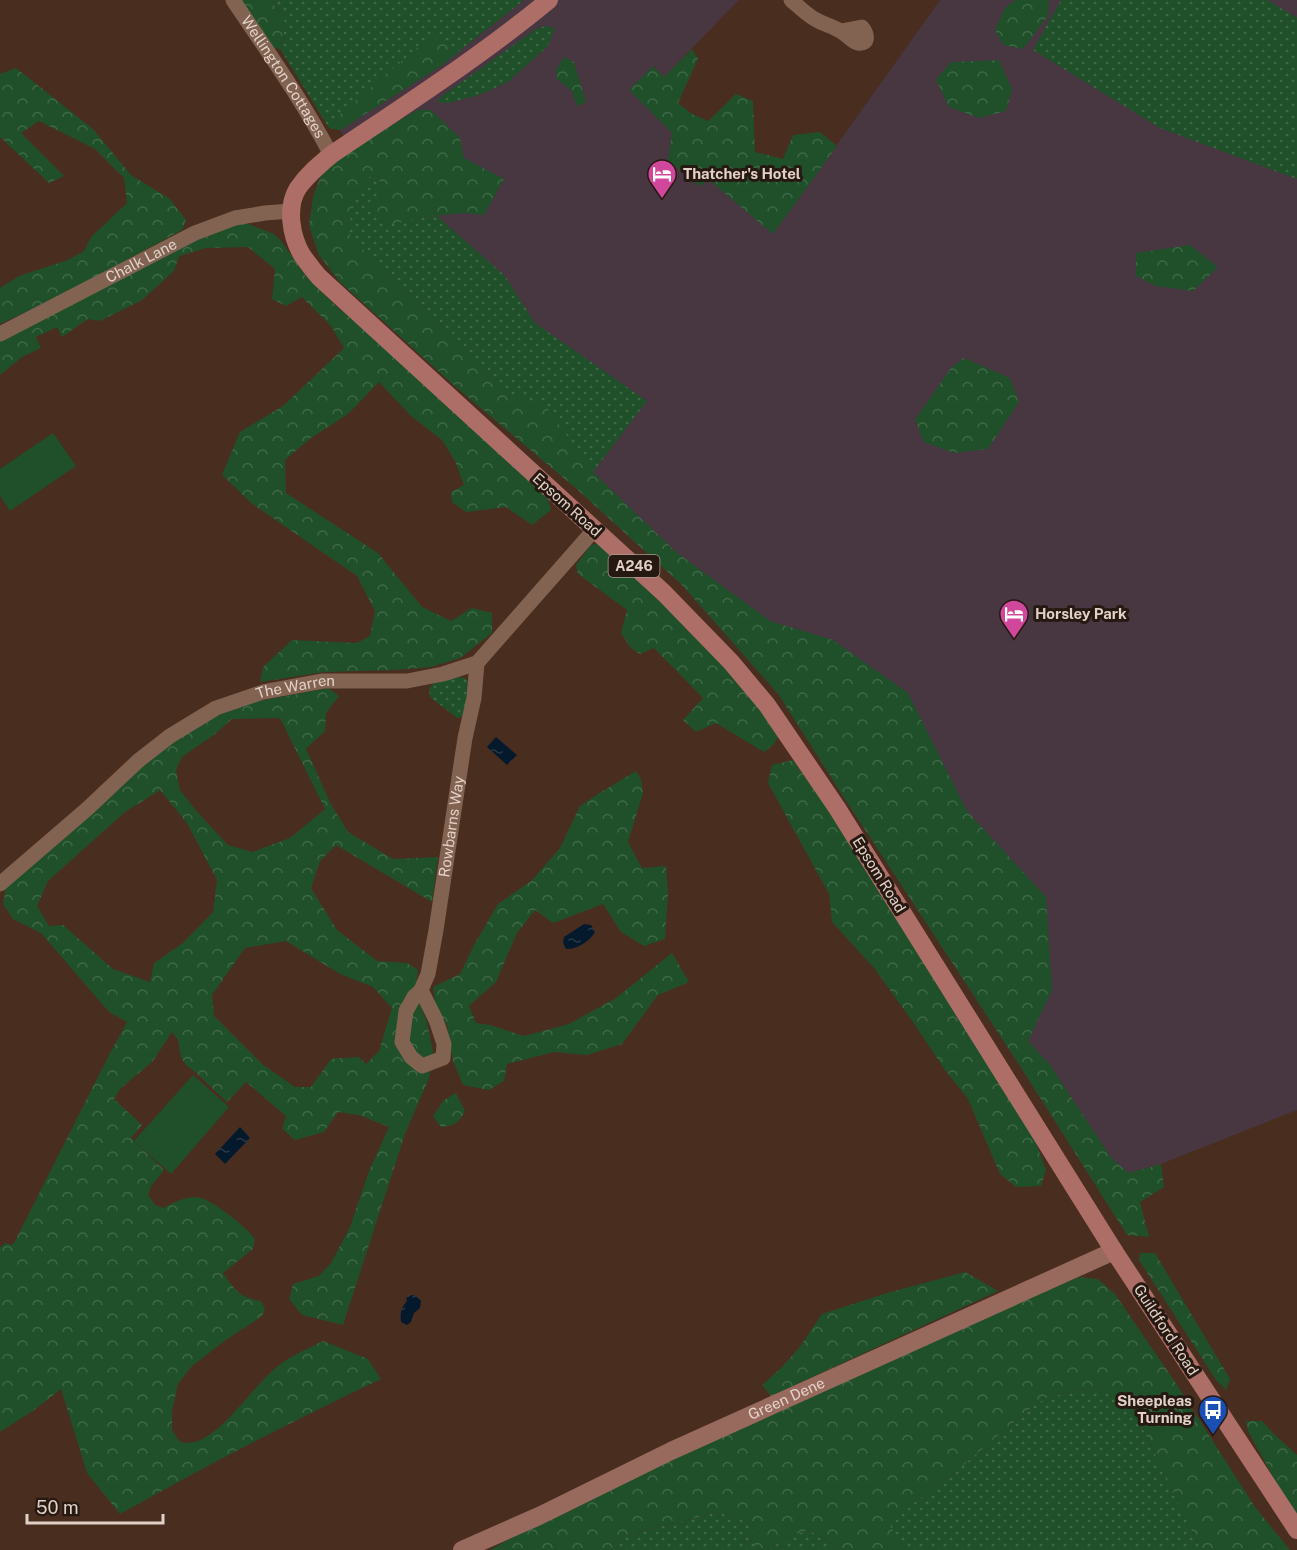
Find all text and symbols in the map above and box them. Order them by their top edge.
street label: Wellington Cottages [238,12,329,141]
hotel icon: Thatcher's Hotel [646,158,678,200]
place label: Thatcher's Hotel [683,165,801,182]
street label: Chalk Lane [103,235,179,286]
street label: Epsom Road [530,469,605,540]
road number: A246 [608,555,660,577]
hotel icon: Horsley Park [998,598,1030,640]
place label: Horsley Park [1035,605,1127,622]
street label: The Warren [253,672,335,702]
street label: Rowbarns Way [435,775,467,878]
street label: Epsom Road [849,834,909,916]
street label: Guildford Road [1131,1281,1202,1378]
street label: Green Dene [745,1374,827,1423]
place label: Sheepleas Turning [1117,1392,1193,1426]
bus stop icon: Sheepleas Turning [1197,1394,1229,1436]
scale bar [27,1487,164,1525]
text: 50 m [36,1497,79,1518]

